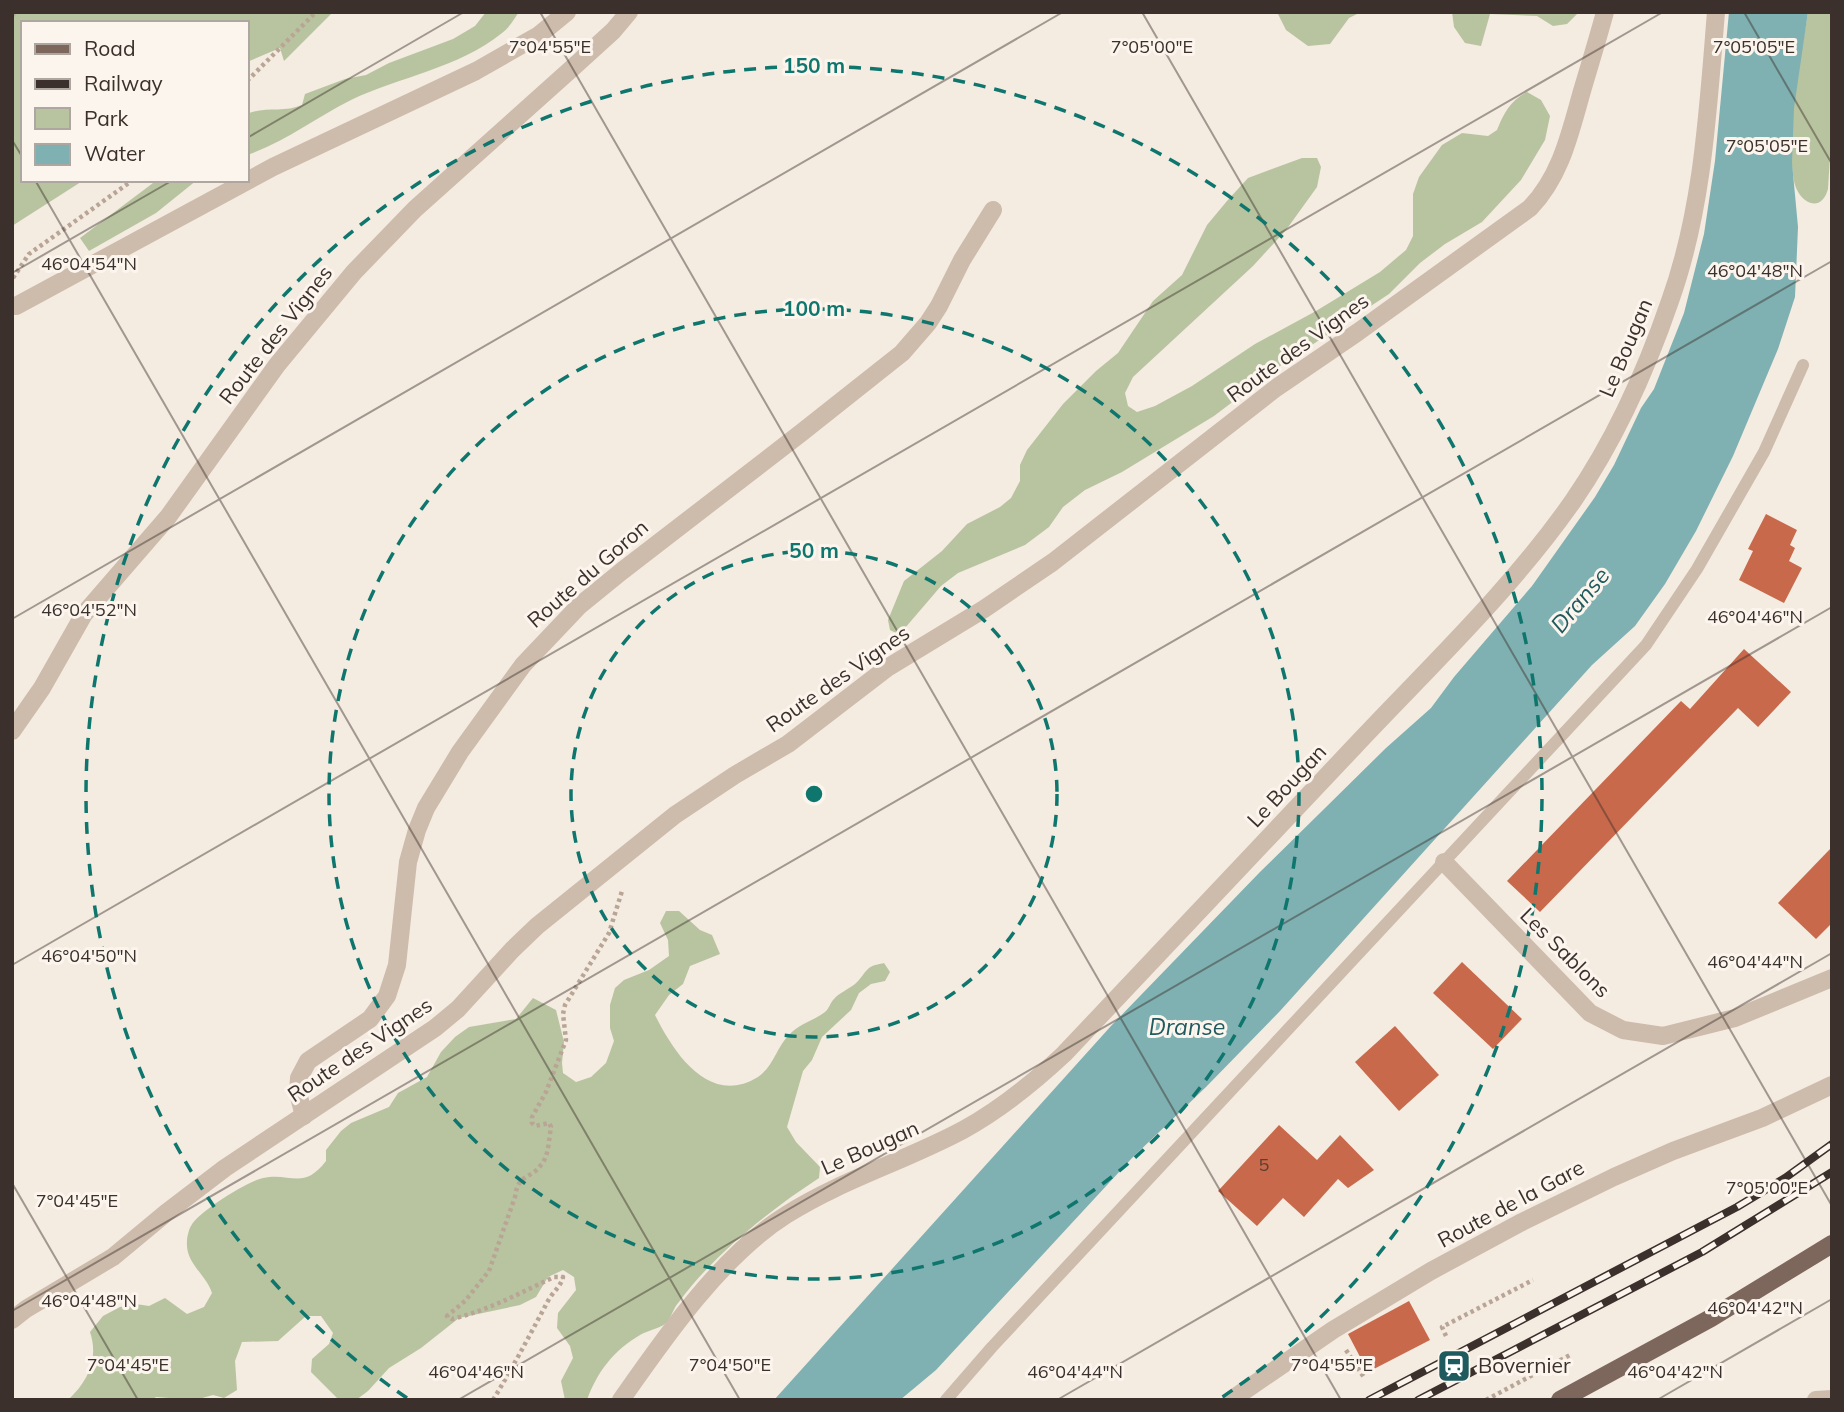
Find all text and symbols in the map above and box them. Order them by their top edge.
legend [21,21,248,182]
text: Road [84,35,135,61]
text: 7°04'55"E [509,35,591,58]
text: 7°05'00"E [1111,35,1193,58]
text: 7°05'05"E [1713,35,1795,58]
text: 150 m [783,52,845,78]
text: Railway [84,70,163,96]
text: Park [84,105,128,131]
text: 7°05'05"E [1726,134,1808,157]
text: Water [84,140,145,166]
text: 46°04'54"N [41,252,137,275]
text: 46°04'48"N [1707,259,1803,282]
street label: Route des Vignes [213,260,337,409]
street label: Route des Vignes [1221,287,1373,407]
text: 100 m [783,295,845,321]
street label: Le Bougan [1593,295,1657,401]
street label: Route du Goron [521,514,653,633]
text: 50 m [789,537,839,563]
water label: Dranse [1544,561,1615,638]
text: 46°04'52"N [41,598,137,621]
text: 46°04'46"N [1707,605,1803,628]
street label: Route des Vignes [761,619,914,737]
street label: Le Bougan [1241,738,1331,832]
centre of rings [802,782,826,806]
street label: Les Sablons [1515,902,1616,1003]
text: 46°04'50"N [41,944,137,967]
text: 46°04'44"N [1707,950,1803,973]
street label: Route des Vignes [282,991,437,1107]
water label: Dranse [1149,1012,1225,1041]
street label: Le Bougan [817,1114,922,1180]
house number: 5 [1259,1153,1270,1176]
street label: Route de la Gare [1433,1154,1588,1253]
text: 7°05'00"E [1726,1176,1808,1199]
text: 7°04'45"E [36,1189,118,1212]
text: 46°04'48"N [41,1289,137,1312]
text: 46°04'42"N [1707,1296,1803,1319]
station icon: Bovernier [1435,1347,1473,1385]
place label: Bovernier [1478,1352,1571,1378]
text: 7°04'45"E [87,1353,169,1376]
text: 7°04'50"E [689,1353,771,1376]
text: 7°04'55"E [1291,1353,1373,1376]
text: 46°04'46"N [428,1360,524,1383]
text: 46°04'44"N [1027,1360,1123,1383]
text: 46°04'42"N [1627,1360,1723,1383]

